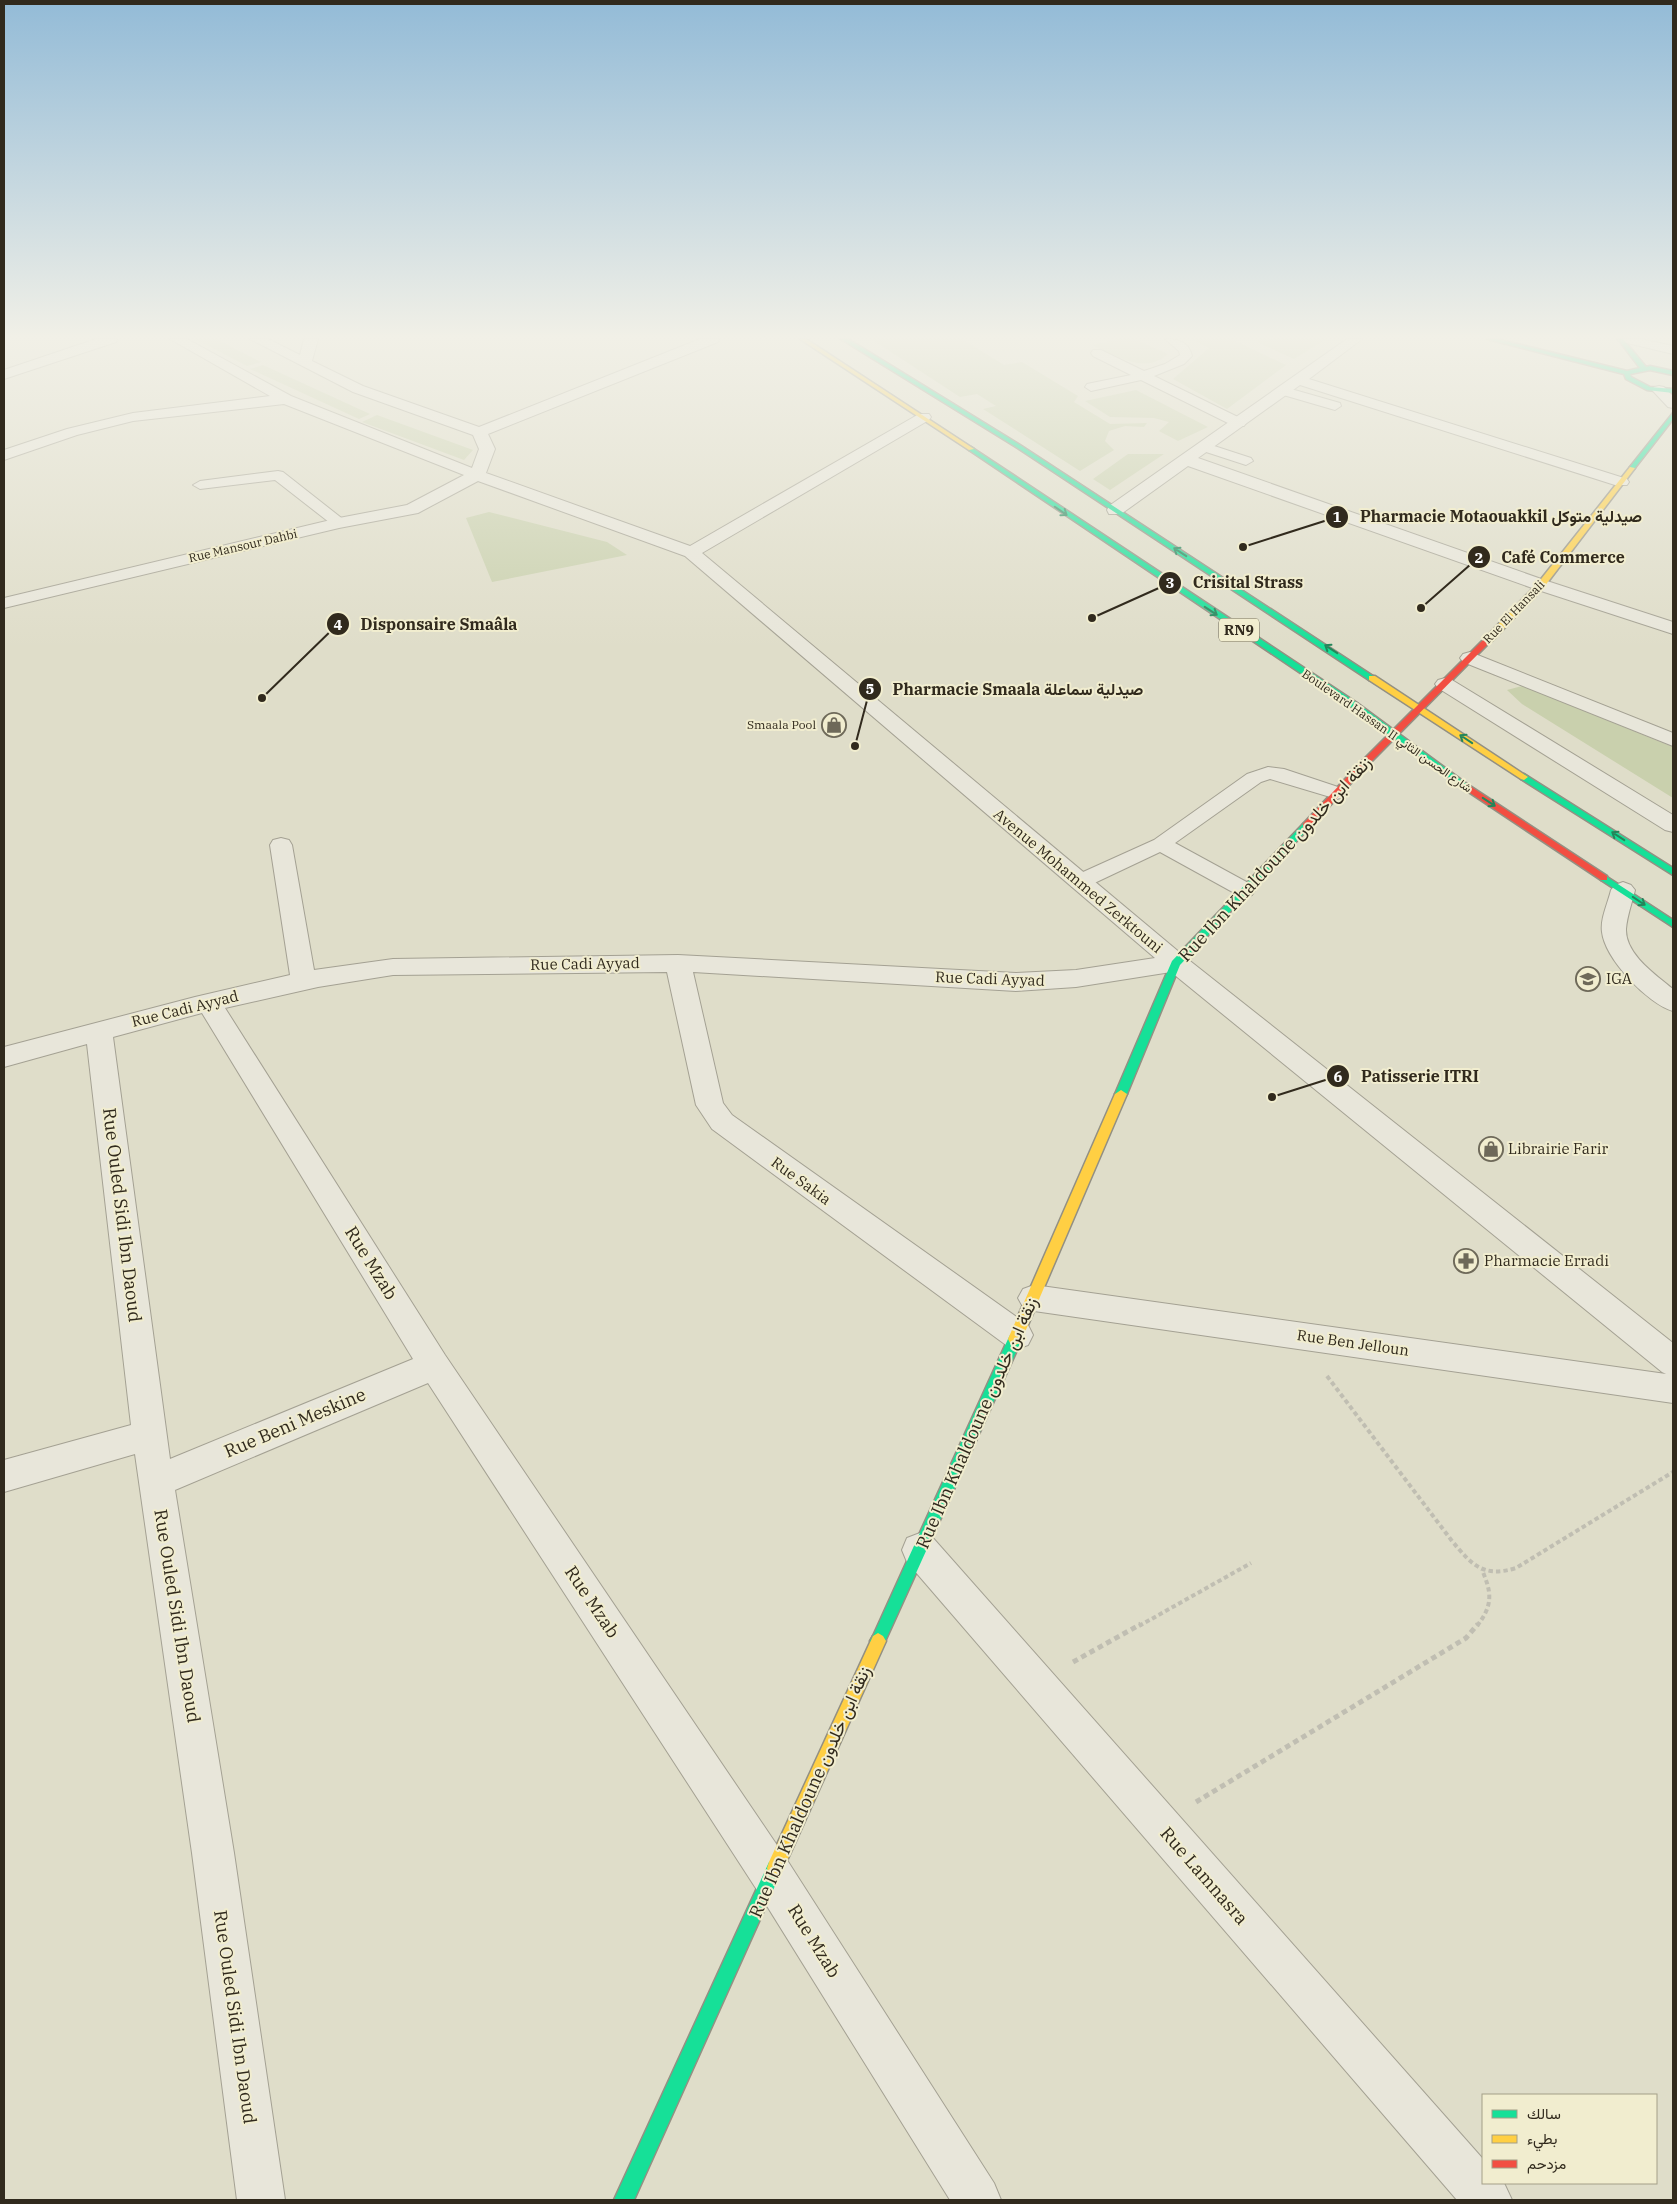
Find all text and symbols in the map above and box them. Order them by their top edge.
callout: Pharmacie Motaouakkil صيدلية متوكل [1325,501,1652,532]
one-way arrow [1054,506,1068,516]
text: Pharmacie Motaouakkil صيدلية متوكل [1360,506,1642,527]
text: 1 [1332,507,1342,526]
street label: Rue Mansour Dahbi [187,526,299,565]
callout: Café Commerce [1466,542,1635,573]
one-way arrow [1173,546,1187,556]
text: Café Commerce [1501,547,1625,567]
text: 2 [1474,548,1484,567]
callout: Crisital Strass [1158,567,1313,598]
text: Crisital Strass [1193,572,1303,592]
text: 3 [1165,573,1175,592]
street label: Rue El Hansali [1480,577,1548,646]
one-way arrow [1204,606,1218,616]
callout: Disponsaire Smaâla [325,609,527,640]
text: Disponsaire Smaâla [360,614,518,634]
text: 4 [333,615,343,634]
road number: RN9 [1219,618,1259,642]
one-way arrow [1324,644,1338,654]
street label: Boulevard Hassan II شارع الحسن الثاني [1298,666,1475,798]
callout: Pharmacie Smaala صيدلية سماعلة [857,674,1153,705]
text: 5 [865,679,875,698]
text: Pharmacie Smaala صيدلية سماعلة [893,679,1143,699]
shop icon: Smaala Pool [821,712,847,738]
place label: Smaala Pool [747,717,816,732]
one-way arrow [1459,734,1473,744]
street label: Rue Ibn Khaldoune زنقة ابن خلدون [1173,751,1376,966]
one-way arrow [1482,797,1496,807]
street label: Avenue Mohammed Zerktouni [990,804,1167,957]
one-way arrow [1611,831,1625,841]
one-way arrow [1632,896,1646,906]
street label: Rue Cadi Ayyad [530,953,640,974]
school or university icon: IGA [1575,966,1601,992]
street label: Rue Cadi Ayyad [935,967,1045,990]
place label: IGA [1606,969,1633,988]
street label: Rue Cadi Ayyad [129,986,240,1031]
callout: Patisserie ITRI [1326,1061,1489,1092]
text: Patisserie ITRI [1361,1066,1479,1086]
text: 6 [1333,1067,1343,1086]
street label: Rue Ouled Sidi Ibn Daoud [98,1106,147,1324]
shop icon: Librairie Farir [1478,1136,1504,1162]
place label: Librairie Farir [1508,1139,1608,1158]
street label: Rue Sakia [768,1152,835,1209]
street label: Rue Mzab [340,1222,403,1304]
pharmacy icon: Pharmacie Erradi [1453,1248,1479,1274]
place label: Pharmacie Erradi [1484,1251,1609,1270]
street label: Rue Ibn Khaldoune زنقة ابن خلدون [910,1293,1043,1552]
street label: Rue Ben Jelloun [1296,1325,1411,1360]
street label: Rue Beni Meskine [221,1382,369,1463]
street label: Rue Ouled Sidi Ibn Daoud [149,1508,206,1724]
street label: Rue Mzab [560,1561,625,1642]
street label: Rue Ibn Khaldoune زنقة ابن خلدون [743,1662,876,1921]
street label: Rue Lamnasra [1155,1822,1253,1930]
street label: Rue Mzab [783,1900,846,1982]
street label: Rue Ouled Sidi Ibn Daoud [209,1908,262,2125]
legend [1482,2094,1657,2184]
text: سالك [1527,2104,1561,2123]
text: بطيء [1527,2129,1557,2152]
text: مزدحم [1527,2154,1566,2174]

